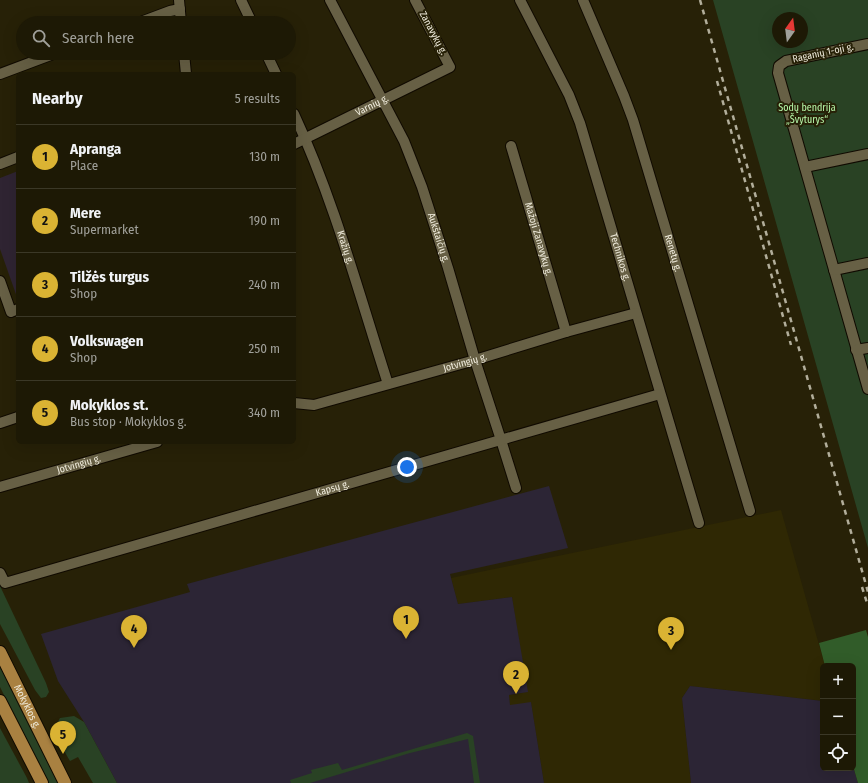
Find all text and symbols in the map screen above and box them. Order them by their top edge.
street label: Zanavykų g. [417,9,449,57]
north arrow [772,12,808,48]
search box [16,16,296,60]
icon: search [30,27,52,49]
text: Search here [62,29,134,47]
street label: Raganių 1-oji g. [791,41,855,65]
text: Nearby [32,88,83,109]
text: 5 results [235,91,280,106]
street label: Varnių g. [354,92,391,119]
park label: Sodų bendrija „Švyturys“ [778,102,836,126]
text: Apranga [70,140,121,158]
text: 1 [42,149,48,164]
text: 130 m [249,149,280,164]
text: Place [70,158,98,173]
street label: Mažoji Zanavykų g. [522,201,555,277]
text: Mere [70,204,101,222]
street label: Aukštaičių g. [425,212,452,264]
text: 2 [42,213,48,228]
text: 190 m [249,213,280,228]
text: Supermarket [70,222,139,237]
street label: Kražių g. [334,229,356,266]
street label: Technikos g. [607,232,633,283]
street label: Renetų g. [662,233,684,273]
text: Tilžės turgus [70,268,149,286]
text: 3 [42,277,48,292]
text: 240 m [248,277,280,292]
text: Shop [70,286,97,301]
text: Volkswagen [70,332,144,350]
text: 4 [42,341,48,356]
text: 250 m [248,341,280,356]
text: Shop [70,350,97,365]
street label: Jotvingių g. [442,351,489,375]
text: Mokyklos st. [70,396,148,414]
text: 5 [42,405,48,420]
text: 340 m [248,405,280,420]
text: Bus stop · Mokyklos g. [70,414,186,429]
street label: Jotvingių g. [55,452,102,476]
your location [397,457,417,477]
street label: Kapsų g. [314,478,351,499]
pin: 1 [393,606,419,639]
pin: 4 [121,615,147,648]
pin: 3 [658,617,684,650]
pin: 2 [503,661,529,694]
map controls [820,663,856,771]
button: + [820,663,856,699]
street label: Mokyklos g. [11,683,43,731]
button: − [820,699,856,735]
pin: 5 [50,721,76,754]
button: locate [820,735,856,771]

